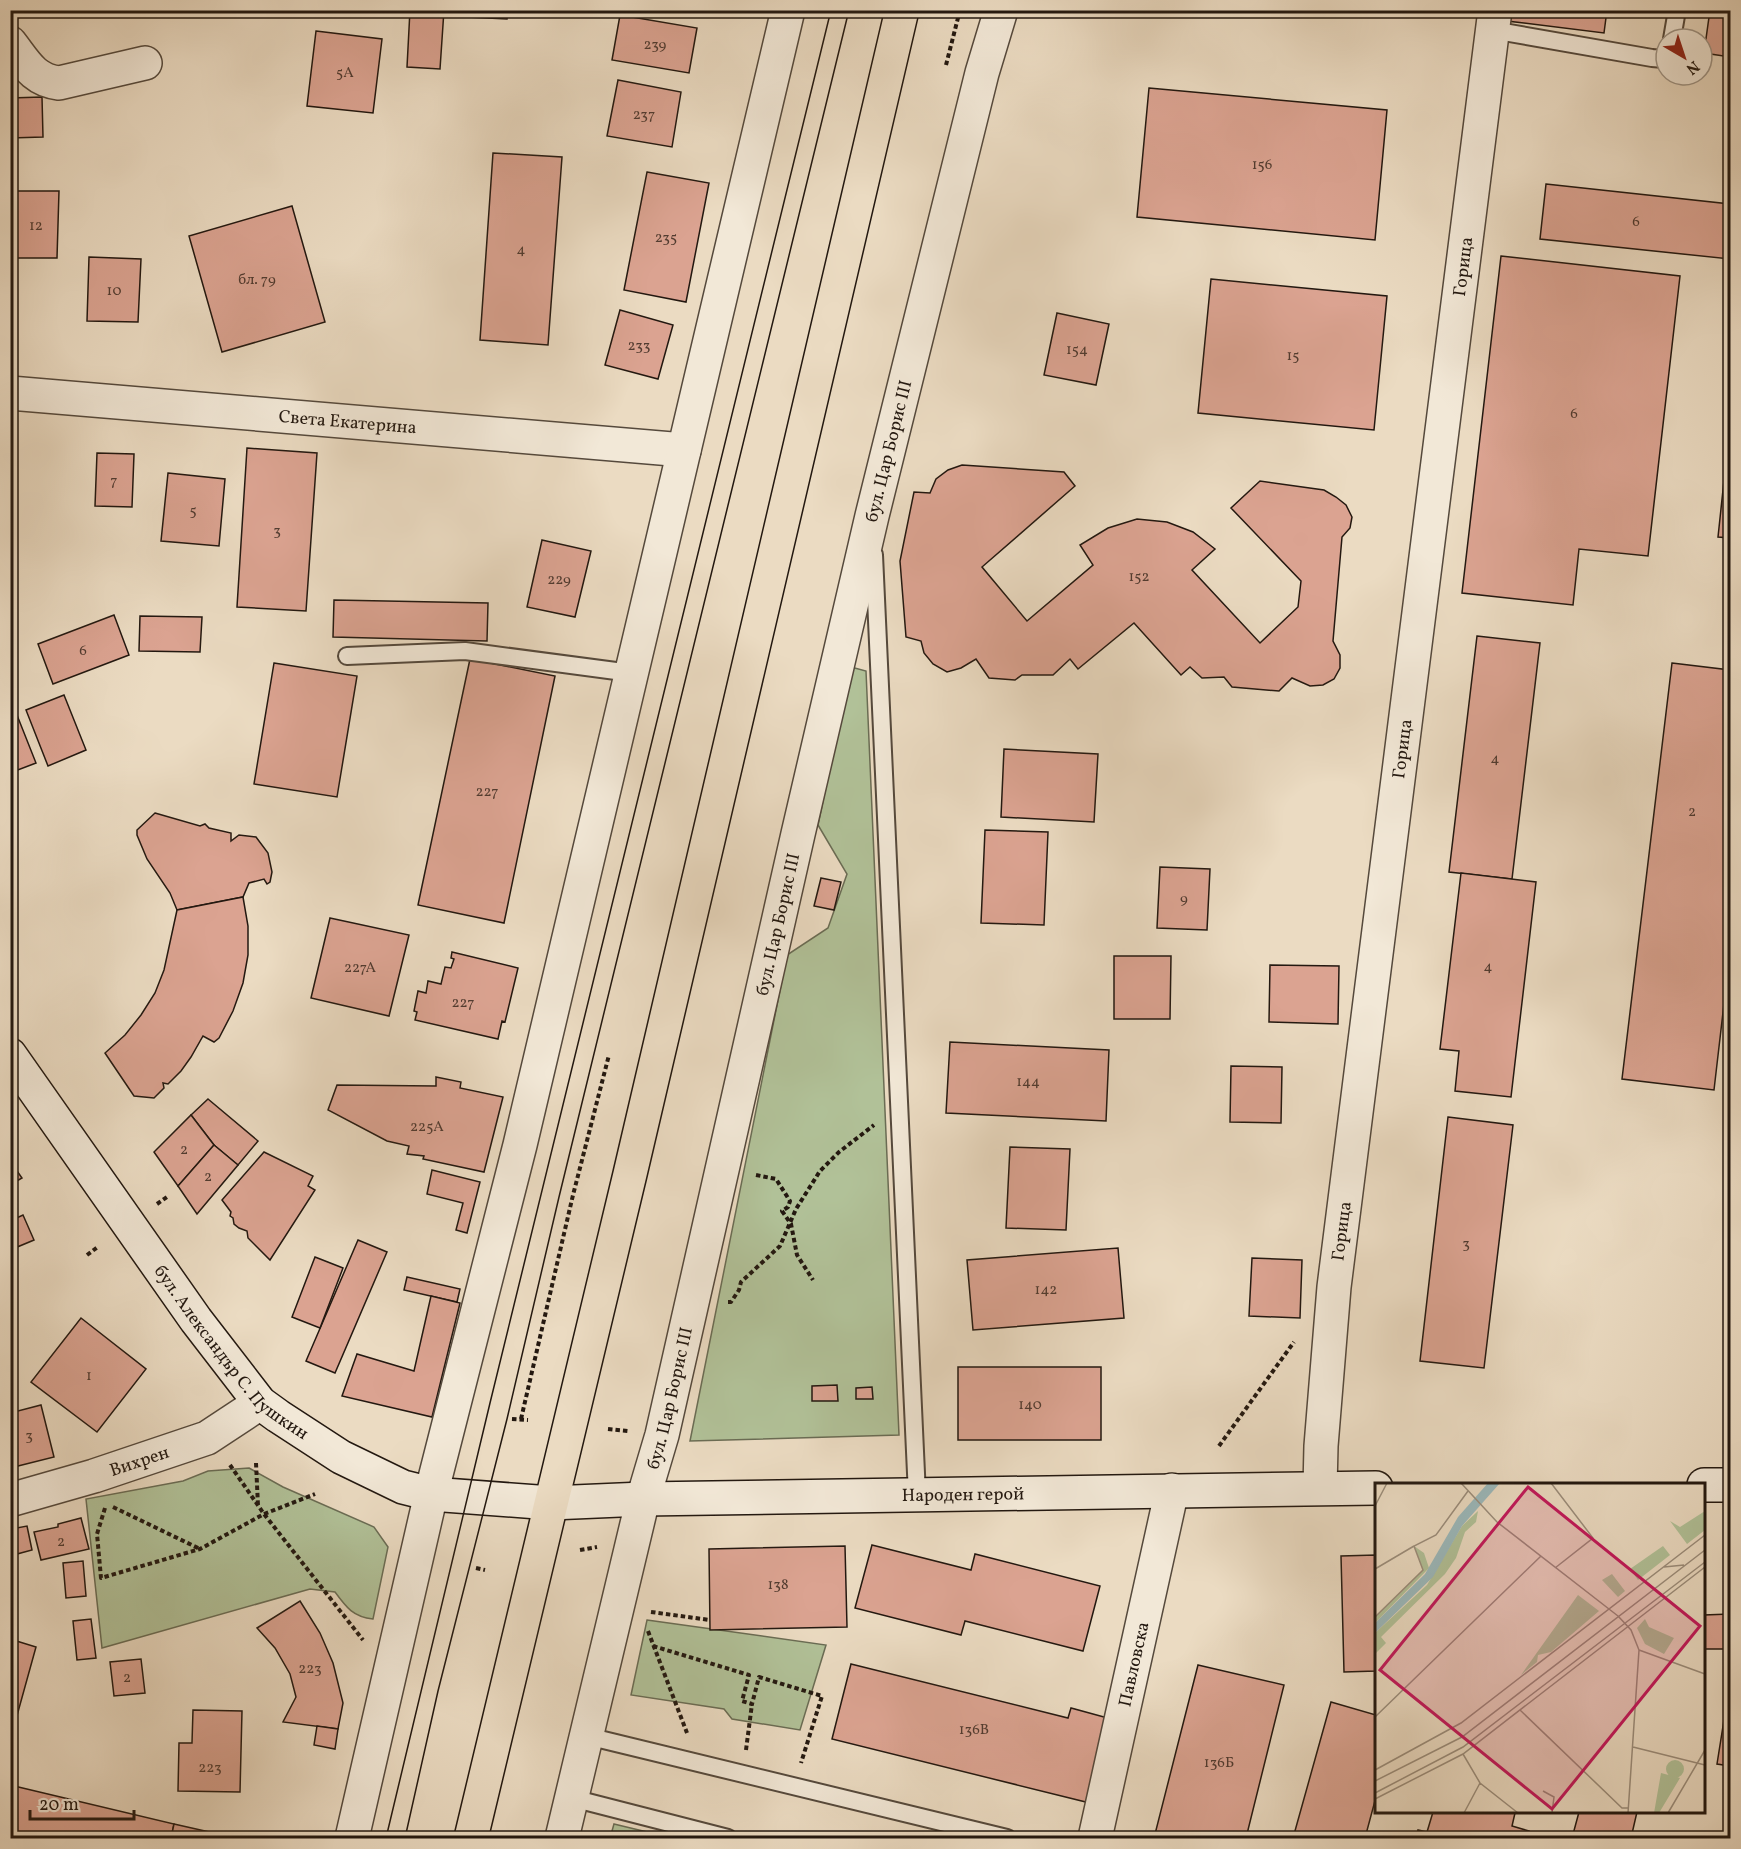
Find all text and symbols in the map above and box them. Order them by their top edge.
north arrow [1654,27,1714,87]
house number: 239 [644,35,667,56]
text: N [1680,55,1704,80]
house number: 5А [336,63,354,84]
house number: 237 [633,105,655,126]
house number: 156 [1252,155,1272,176]
house number: 6 [1632,212,1640,233]
house number: 12 [29,216,43,237]
house number: 235 [655,228,677,249]
street label: Горица [1448,236,1480,298]
house number: 4 [517,240,526,261]
house number: бл. 79 [238,270,276,291]
house number: 10 [107,281,121,302]
house number: 233 [628,336,650,357]
house number: 154 [1066,340,1088,361]
house number: 15 [1286,346,1300,367]
street label: бул. Цар Борис III [860,378,919,525]
house number: 6 [1570,404,1578,425]
street label: Света Екатерина [278,405,418,441]
house number: 7 [110,471,118,492]
house number: 5 [189,501,197,522]
house number: 3 [273,521,281,542]
house number: 152 [1128,567,1150,588]
house number: 229 [547,570,571,591]
house number: 6 [79,641,87,662]
street label: Горица [1387,718,1419,780]
house number: 4 [1491,749,1500,770]
house number: 227 [475,782,499,803]
house number: 2 [1688,802,1696,823]
street label: бул. Цар Борис III [751,851,807,998]
house number: 9 [1180,889,1188,910]
house number: 4 [1484,957,1493,978]
house number: 227А [344,958,376,979]
house number: 227 [451,993,475,1014]
house number: 144 [1016,1072,1040,1093]
house number: 225А [410,1117,444,1138]
house number: 2 [180,1140,188,1161]
house number: 2 [204,1167,212,1188]
street label: Горица [1326,1200,1359,1262]
house number: 3 [1462,1234,1470,1255]
street label: бул. Александър С. Пушкин [147,1260,313,1447]
house number: 142 [1035,1280,1057,1301]
street label: бул. Цар Борис III [641,1325,700,1473]
house number: 1 [86,1366,92,1387]
house number: 140 [1018,1395,1042,1416]
house number: 3 [25,1426,33,1447]
street label: Вихрен [107,1441,173,1484]
street label: Народен герой [902,1482,1024,1509]
inset map [1375,1483,1705,1813]
house number: 2 [57,1532,65,1553]
house number: 138 [767,1575,789,1596]
street label: Павловска [1113,1619,1156,1710]
house number: 223 [298,1659,322,1680]
house number: 2 [123,1668,131,1689]
house number: 136В [959,1720,989,1741]
house number: 136Б [1204,1753,1234,1774]
house number: 223 [198,1758,222,1779]
scale bar [30,1783,134,1821]
text: 20 m [39,1793,79,1818]

